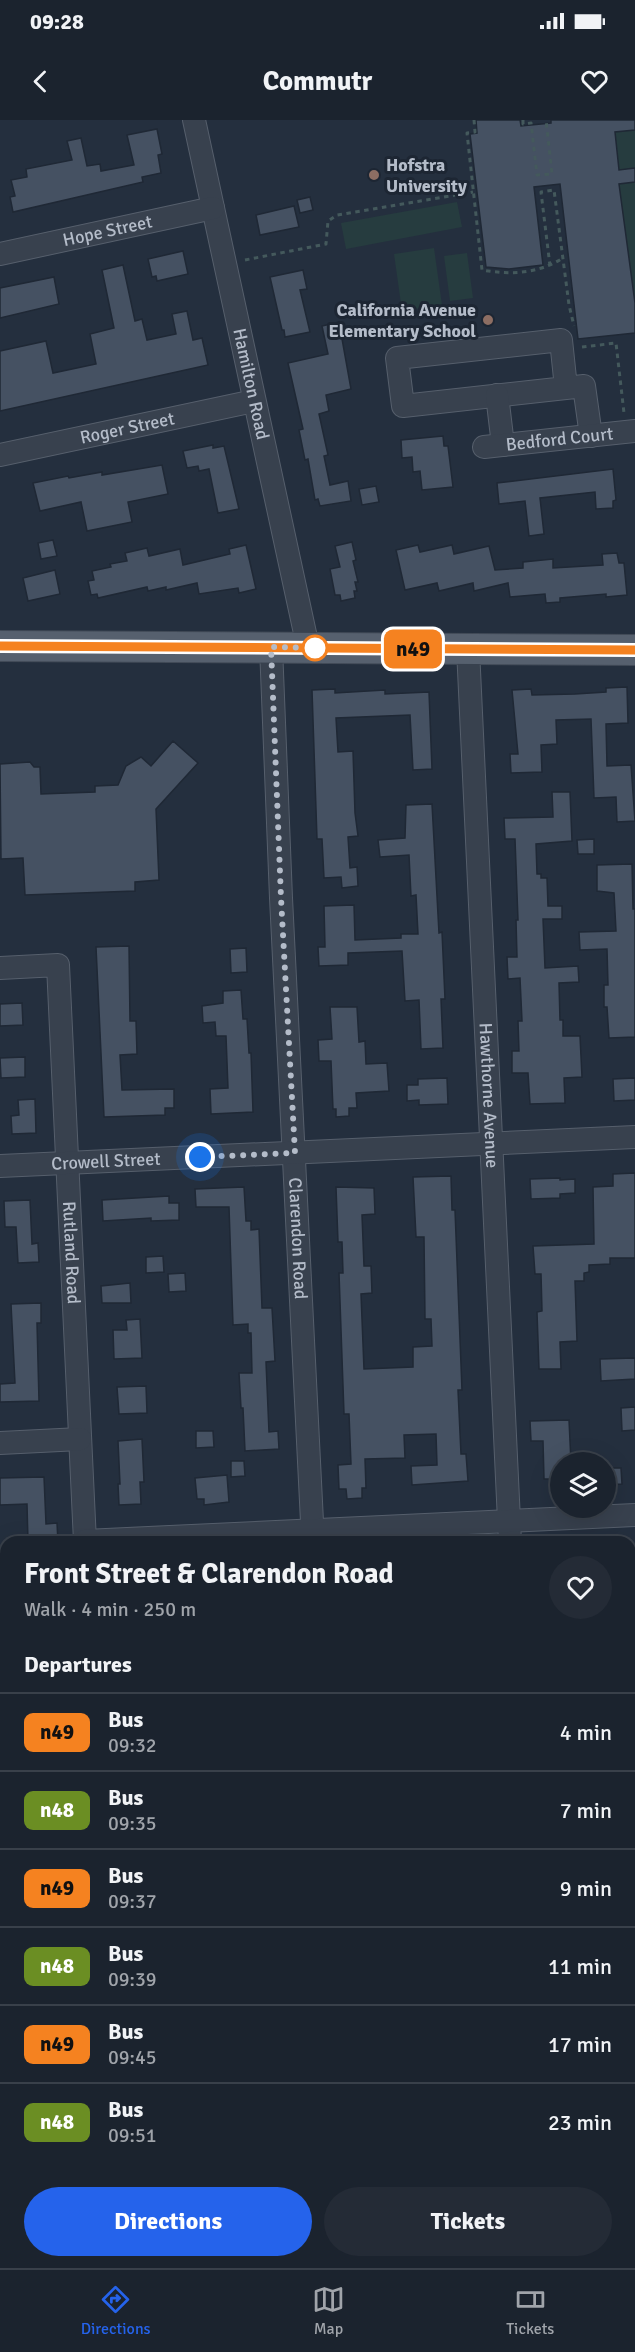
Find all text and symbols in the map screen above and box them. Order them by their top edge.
text: 09:28 [30,8,84,35]
icon: back [24,65,57,98]
text: Commutr [263,65,372,98]
icon: heart [578,65,611,98]
place label: Hofstra University [386,154,467,197]
marker: Hofstra University [367,168,381,182]
street label: Hope Street [61,210,154,251]
place label: California Avenue Elementary School [329,299,476,342]
marker: California Avenue Elementary School [481,313,495,327]
street label: Hamilton Road [228,326,274,442]
street label: Roger Street [78,407,176,449]
street label: Bedford Court [505,422,614,456]
line badge: n49 [378,630,448,668]
unlabelled marker [302,635,328,661]
text: n49 [396,636,430,662]
street label: Hawthorne Avenue [475,1022,503,1169]
your location [185,1142,215,1172]
street label: Crowell Street [51,1148,161,1175]
street label: Clarendon Road [284,1177,312,1300]
street label: Rutland Road [58,1201,85,1305]
map controls [550,1452,616,1518]
button: layers [550,1452,616,1518]
button: heart [549,1556,612,1619]
text: Front Street & Clarendon Road [24,1557,393,1591]
text: Walk · 4 min · 250 m [24,1597,196,1622]
text: Departures [24,1651,132,1678]
text: Bus [108,1706,143,1733]
text: n49 [40,1719,74,1745]
text: 4 min [560,1719,612,1746]
text: 09:32 [108,1733,157,1758]
text: Bus [108,1784,143,1811]
text: n48 [40,1797,74,1823]
text: 7 min [560,1797,612,1824]
text: 09:35 [108,1811,157,1836]
text: Bus [108,1862,143,1889]
text: n49 [40,1875,74,1901]
text: 9 min [560,1875,612,1902]
text: 09:37 [108,1889,157,1914]
text: Bus [108,1940,143,1967]
text: n48 [40,1953,74,1979]
text: 11 min [548,1953,612,1980]
text: 09:39 [108,1967,157,1992]
text: Bus [108,2018,143,2045]
text: n49 [40,2031,74,2057]
text: 17 min [548,2031,612,2058]
text: 09:45 [108,2045,157,2070]
text: Bus [108,2096,143,2123]
text: n48 [40,2109,74,2135]
text: 23 min [548,2109,612,2136]
text: 09:51 [108,2123,157,2148]
button: Directions [24,2187,312,2256]
button: Tickets [324,2187,612,2256]
tab: Directions [81,2283,151,2339]
tab: Map [312,2283,345,2339]
tab: Tickets [506,2283,554,2339]

